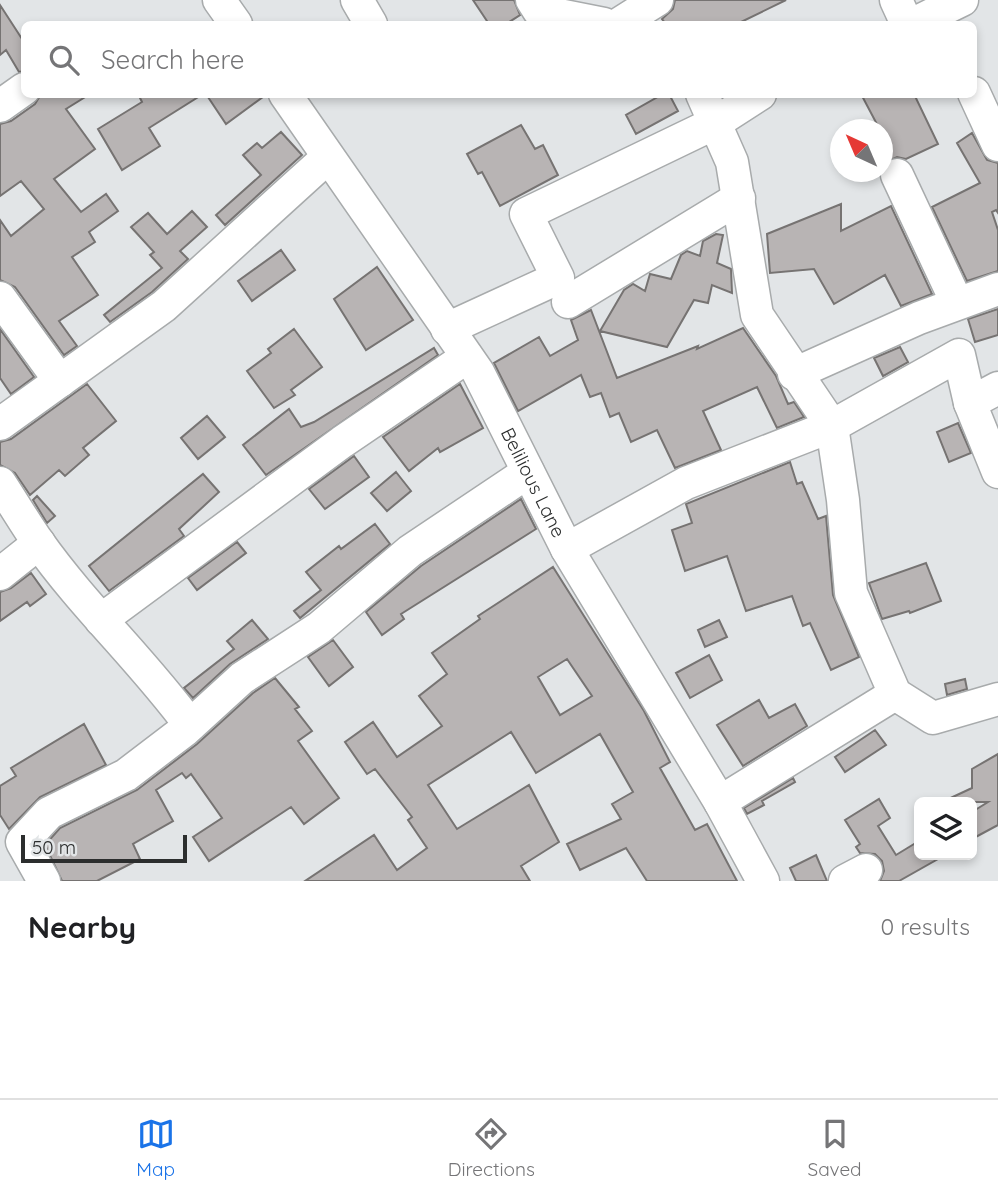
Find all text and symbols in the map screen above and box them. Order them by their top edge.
search box [21,21,977,98]
icon: search [45,41,83,79]
text: Search here [101,43,245,76]
north arrow [830,119,893,182]
street label: Belilious Lane [496,424,571,541]
map controls [914,797,977,860]
button: layers [914,797,977,860]
scale bar [21,832,187,864]
text: 50 m [32,835,76,859]
text: Nearby [28,908,136,946]
text: 0 results [881,912,970,941]
tab: Map [136,1115,175,1181]
tab: Directions [448,1115,535,1181]
tab: Saved [807,1115,862,1181]

